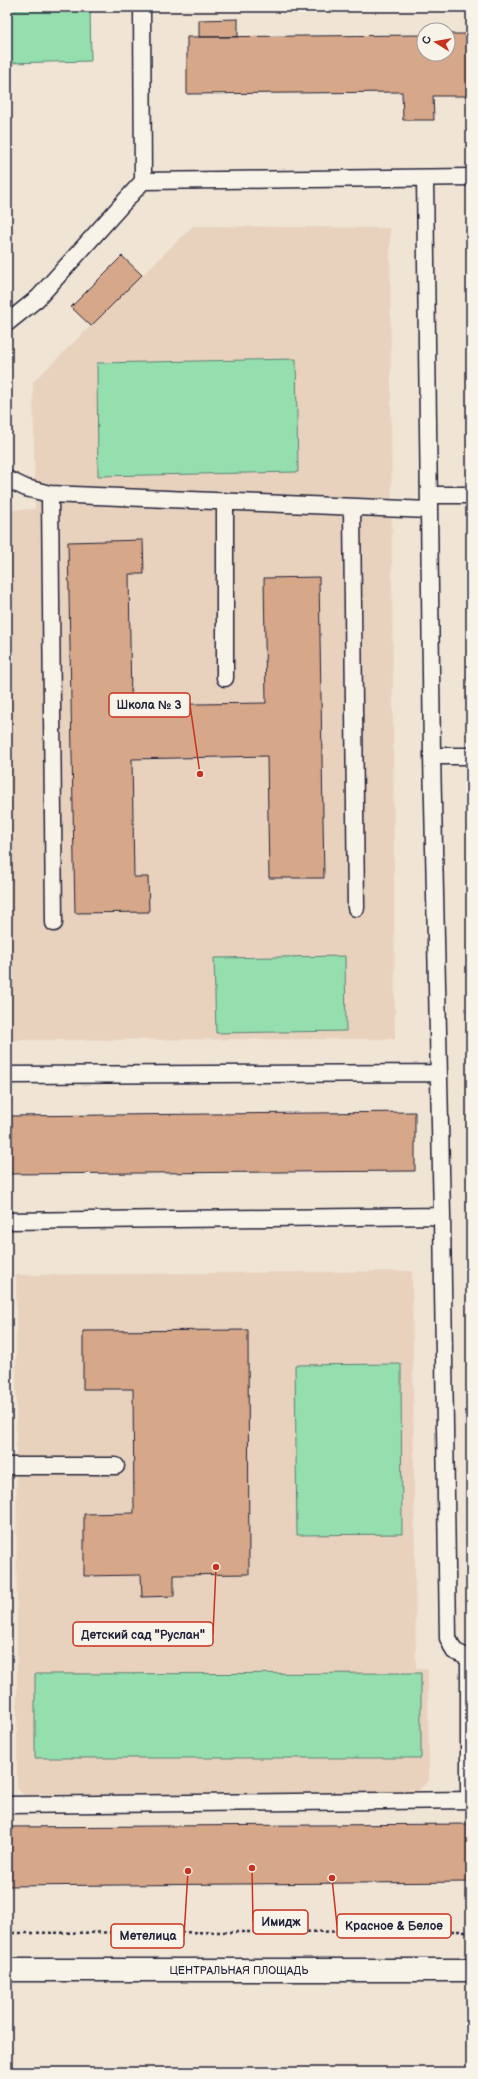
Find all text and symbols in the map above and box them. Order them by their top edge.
north arrow [416,22,456,62]
text: С [420,35,434,45]
callout: Школа № 3 [109,693,190,717]
text: Школа № 3 [116,698,182,713]
callout: Детский сад "Руслан" [73,1622,213,1646]
text: Детский сад "Руслан" [81,1628,205,1643]
callout: Имидж [253,1910,308,1934]
callout: Красное & Белое [337,1914,451,1938]
text: Имидж [261,1915,301,1930]
text: Красное & Белое [345,1919,443,1934]
callout: Метелица [111,1924,184,1948]
text: Метелица [120,1929,177,1944]
street label: ЦЕНТРАЛЬНАЯ ПЛОЩАДЬ [169,1964,309,1977]

